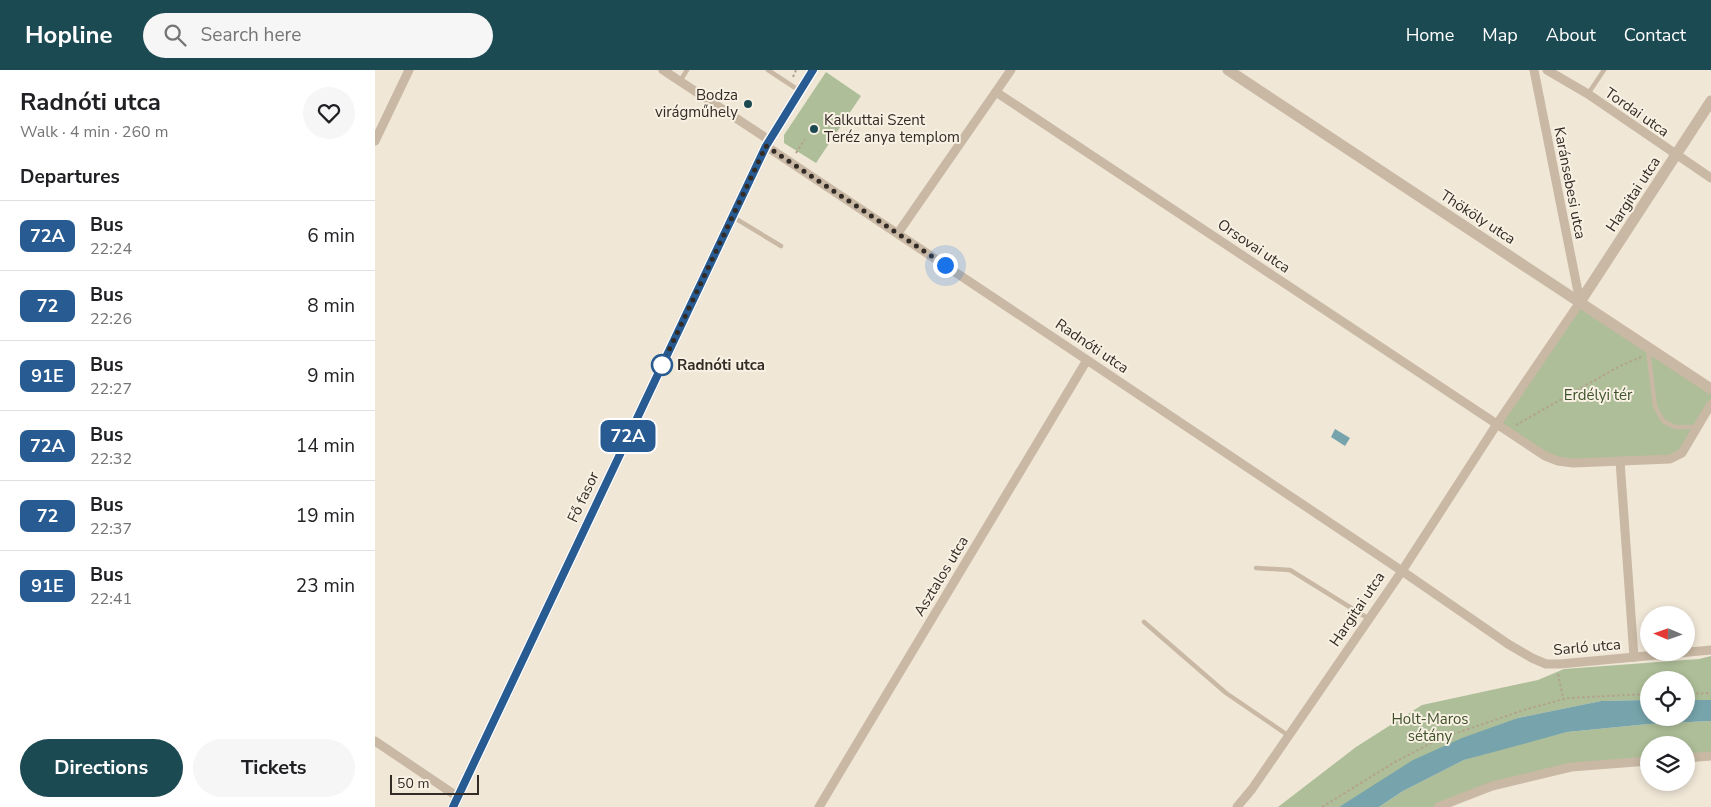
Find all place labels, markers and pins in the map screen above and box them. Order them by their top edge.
place label: Bodza virágműhely [655,85,738,122]
marker: Bodza virágműhely [742,98,754,110]
place label: Kalkuttai Szent Teréz anya templom [824,110,960,147]
marker: Kalkuttai Szent Teréz anya templom [808,123,820,135]
marker: Radnóti utca [651,354,673,376]
place label: Radnóti utca [677,355,765,375]

